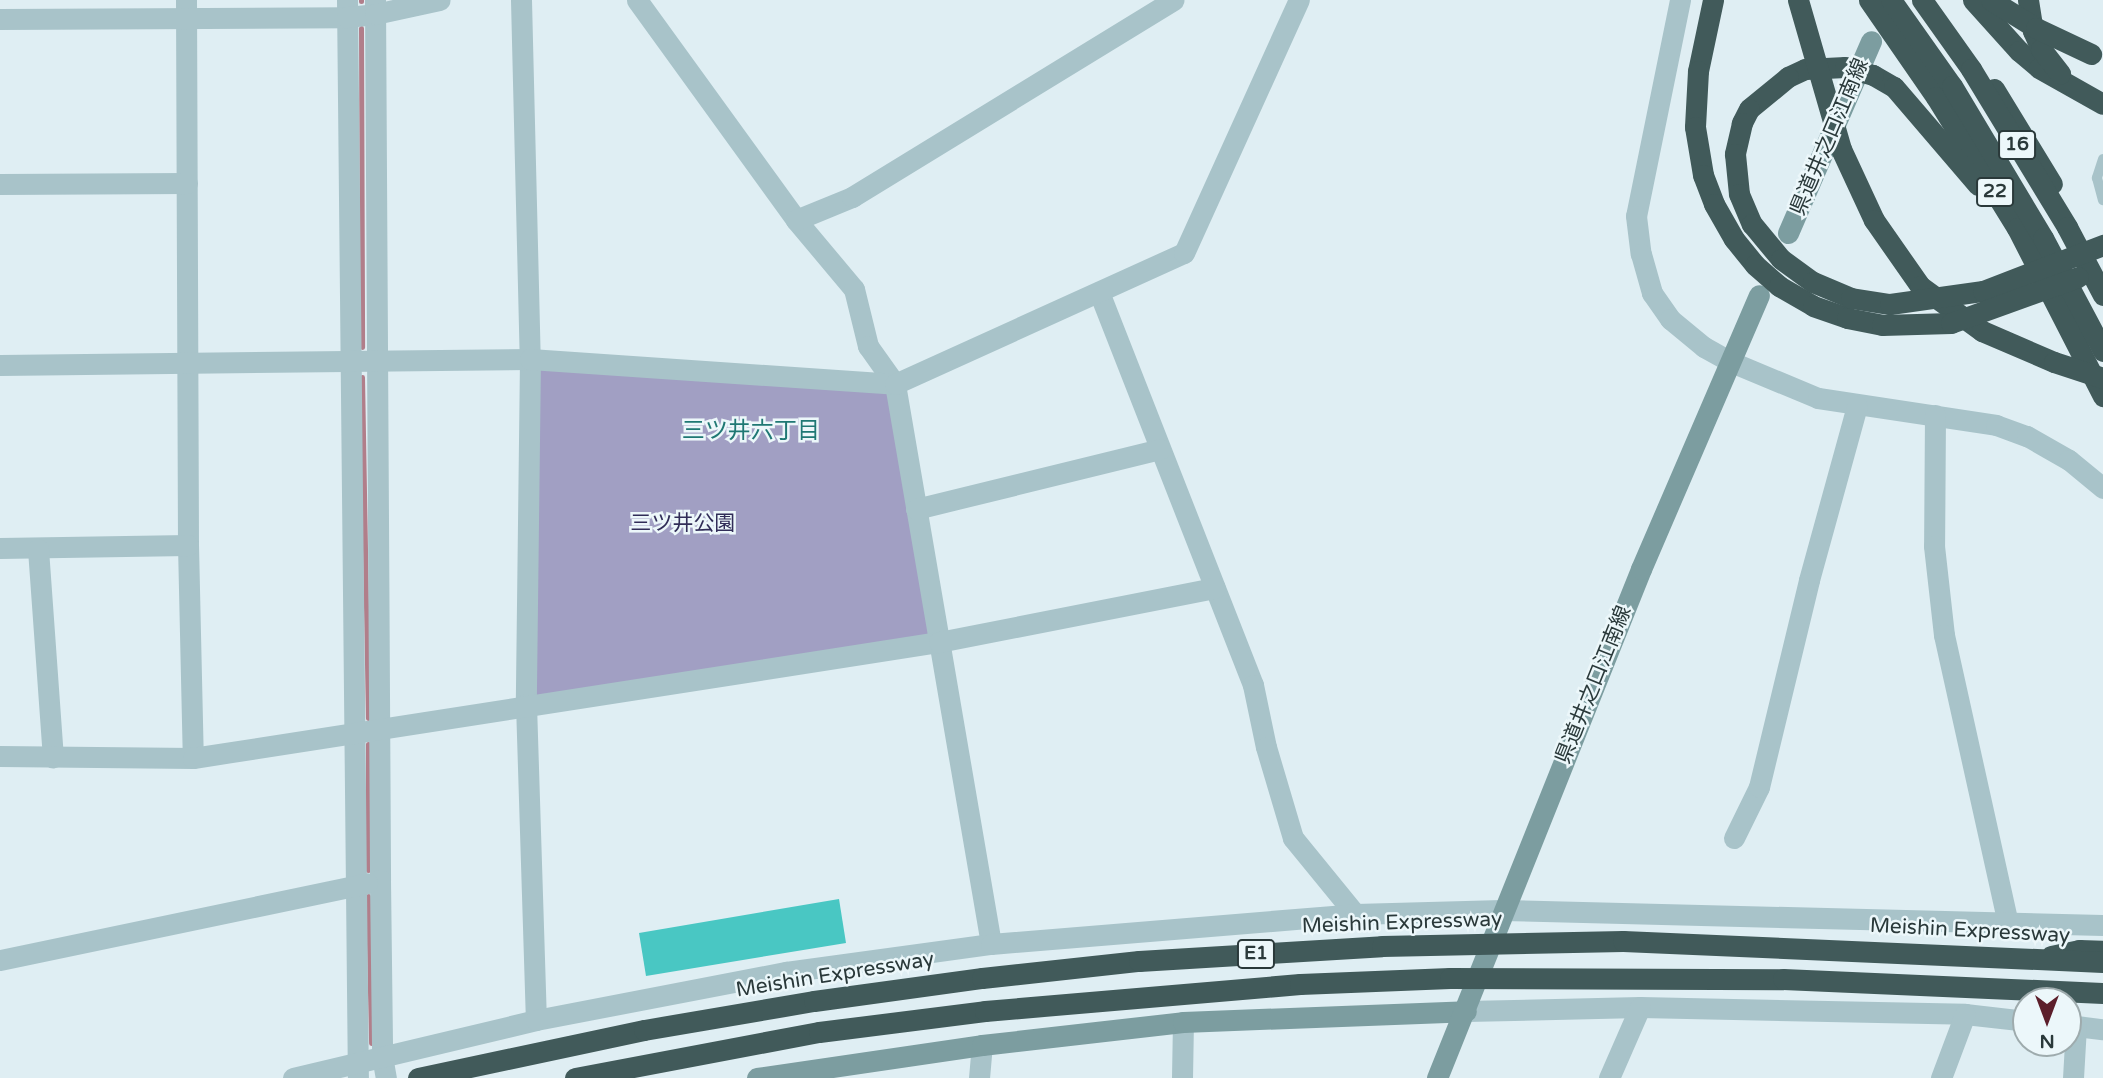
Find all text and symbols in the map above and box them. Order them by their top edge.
street label: 県道井之口江南線 [1786,55,1874,219]
road number: 16 [1998,130,2036,160]
road number: 22 [1976,176,2014,208]
district label: 三ツ井六丁目 [682,417,820,445]
park label: 三ツ井公園 [631,511,735,537]
street label: 県道井之口江南線 [1551,602,1637,768]
street label: Meishin Expressway [1301,907,1503,939]
street label: Meishin Expressway [1869,913,2071,949]
road number: E1 [1237,938,1275,970]
street label: Meishin Expressway [734,947,936,1003]
north arrow [2012,987,2082,1057]
text: N [2039,1030,2055,1052]

